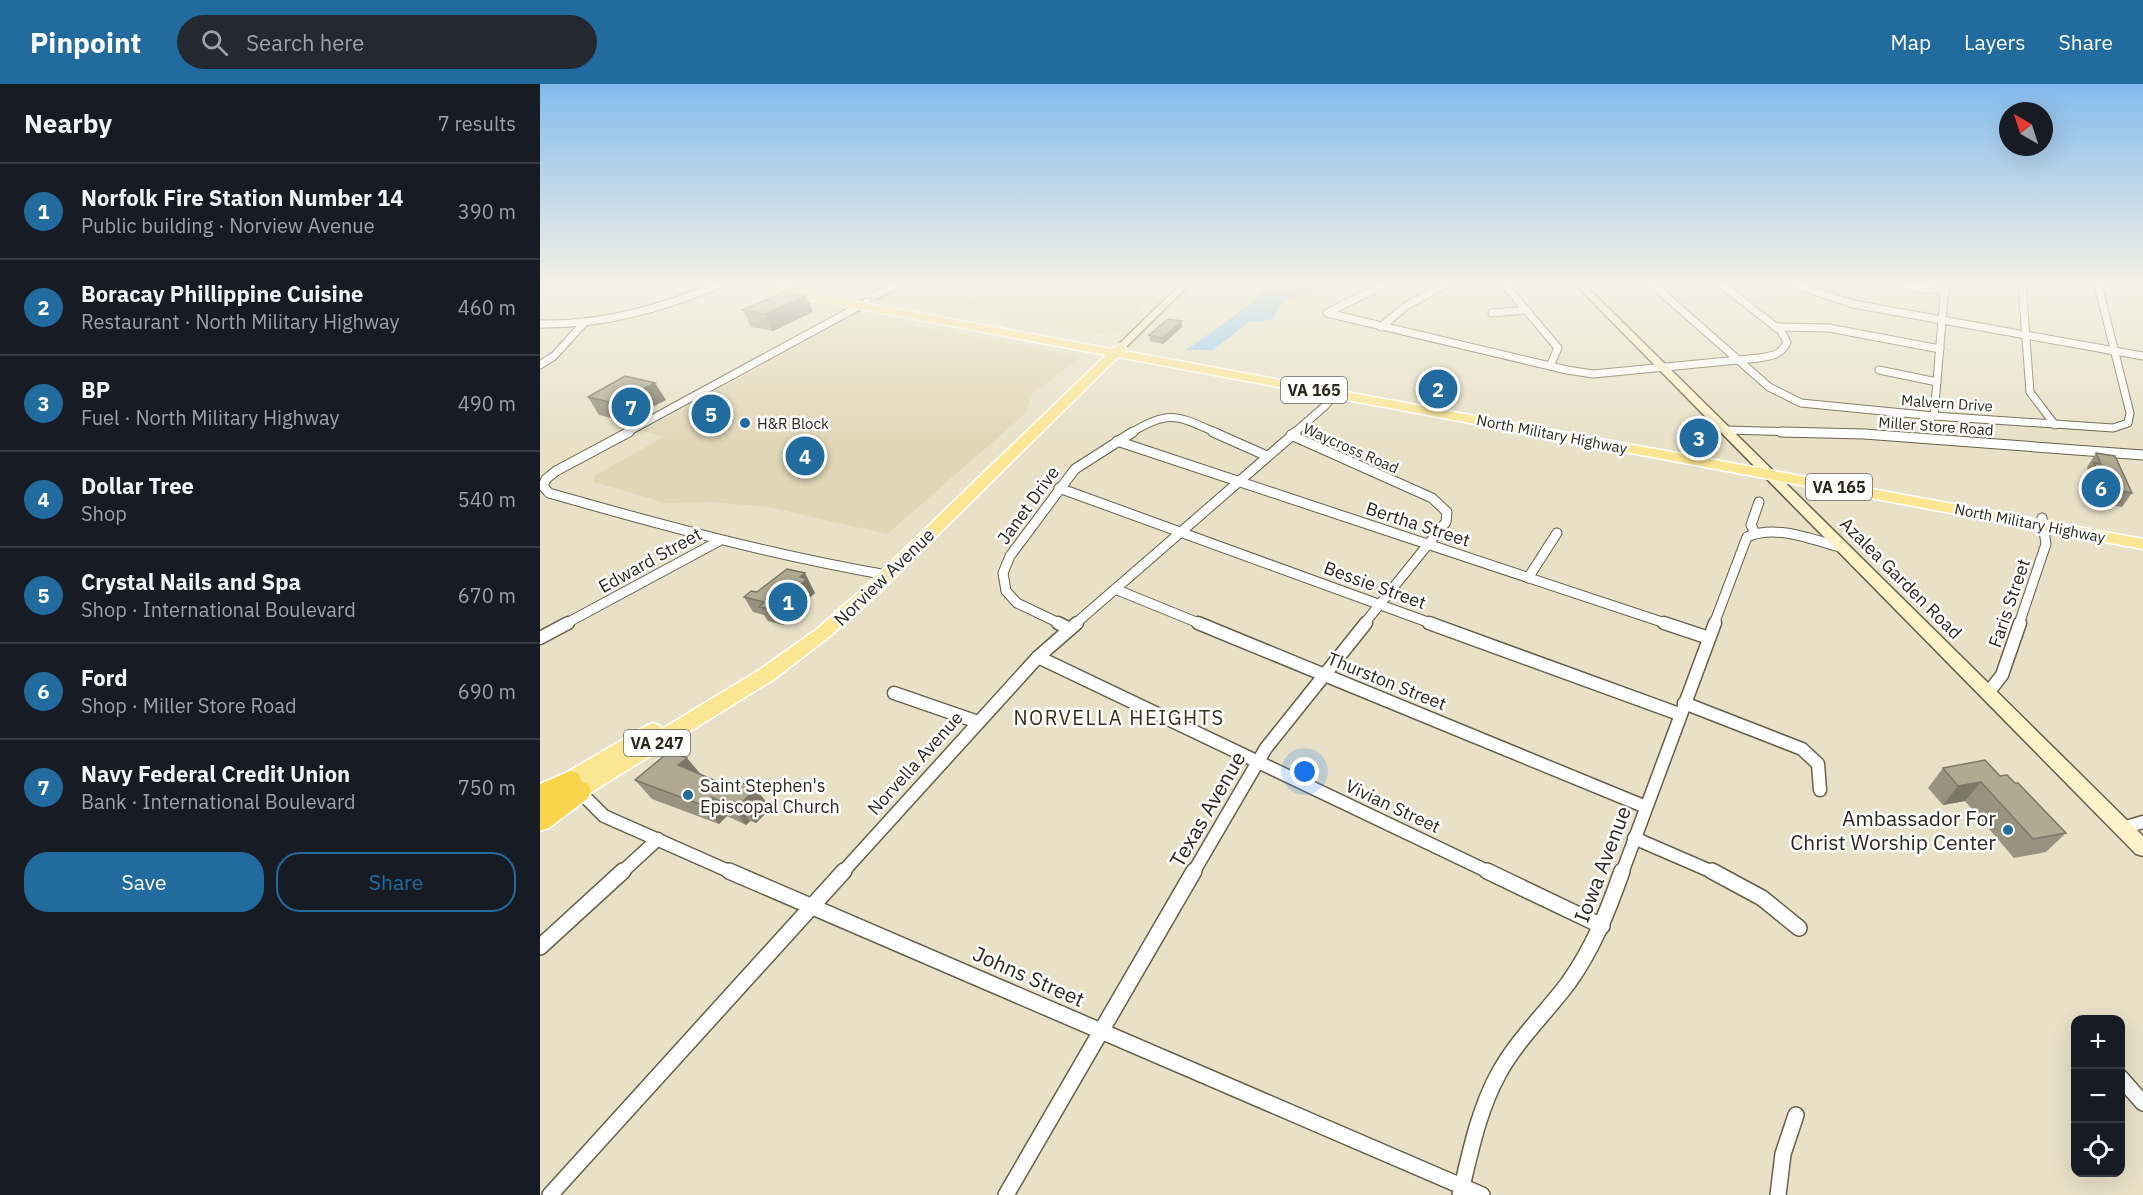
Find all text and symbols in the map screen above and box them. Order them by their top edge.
search box [177,15,597,69]
text: Pinpoint [30,24,141,61]
icon: search [198,26,231,59]
text: Search here [246,28,364,57]
text: Map [1891,28,1931,56]
text: Layers [1964,28,2026,56]
text: Share [2059,28,2113,56]
north arrow [1999,102,2053,156]
text: Nearby [24,106,112,140]
text: 7 results [438,110,516,137]
text: Norfolk Fire Station Number 14 [81,183,404,212]
text: 1 [38,198,50,225]
text: 390 m [458,198,516,225]
text: Public building · Norview Avenue [81,212,375,239]
text: Boracay Phillippine Cuisine [81,279,363,308]
text: 2 [38,294,50,321]
text: 460 m [458,294,516,321]
text: Restaurant · North Military Highway [81,308,400,335]
pin: 2 [1418,366,1458,412]
text: BP [81,375,110,404]
road number: VA 165 [1281,377,1347,403]
pin: 7 [612,384,650,430]
text: 3 [38,390,50,417]
text: 490 m [458,390,516,417]
street label: Malvern Drive [1900,390,1994,416]
pin: 5 [692,392,730,436]
text: Fuel · North Military Highway [81,404,340,431]
street label: North Military Highway [1475,410,1629,458]
street label: Miller Store Road [1878,413,1994,439]
place label: H&R Block [757,414,829,433]
marker: H&R Block [738,416,752,430]
pin: 3 [1680,416,1718,460]
street label: Waycross Road [1300,418,1402,478]
pin: 4 [786,434,824,478]
street label: Janet Drive [992,461,1064,549]
pin: 6 [2082,466,2120,510]
text: Dollar Tree [81,471,194,500]
road number: VA 165 [1806,474,1872,500]
text: 4 [38,486,50,513]
text: 540 m [458,486,516,513]
street label: Bertha Street [1363,496,1473,552]
street label: North Military Highway [1953,499,2107,547]
text: Shop [81,500,127,527]
street label: Azalea Garden Road [1835,512,1967,644]
street label: Edward Street [594,522,706,598]
street label: Norview Avenue [829,523,939,631]
street label: Bessie Street [1321,556,1429,614]
street label: Faris Street [1983,556,2035,650]
text: Crystal Nails and Spa [81,567,301,596]
pin: 1 [768,580,808,624]
text: 5 [38,582,50,609]
text: 670 m [458,582,516,609]
text: Shop · International Boulevard [81,596,356,623]
street label: Thurston Street [1324,647,1450,715]
text: Ford [81,663,128,692]
text: 6 [38,678,50,705]
text: 690 m [458,678,516,705]
text: Shop · Miller Store Road [81,692,296,719]
district label: NORVELLA HEIGHTS [1013,704,1225,731]
street label: Norvella Avenue [862,706,968,820]
road number: VA 247 [624,730,690,756]
street label: Texas Avenue [1163,746,1251,872]
your location [1290,757,1319,786]
text: Navy Federal Credit Union [81,759,350,788]
text: 7 [38,774,50,801]
text: 750 m [458,774,516,801]
place label: Saint Stephen's Episcopal Church [700,774,840,818]
street label: Vivian Street [1342,774,1444,838]
text: Bank · International Boulevard [81,788,356,815]
marker: Saint Stephen's Episcopal Church [681,788,695,802]
street label: Iowa Avenue [1567,802,1637,926]
place label: Ambassador For Christ Worship Center [1790,804,1996,856]
marker: Ambassador For Christ Worship Center [2001,823,2015,837]
button: Save [24,852,264,912]
button: Share [276,852,516,912]
street label: Johns Street [969,939,1089,1013]
map controls [2071,1015,2125,1177]
button: + [2071,1015,2125,1069]
button: − [2071,1069,2125,1123]
button: locate [2071,1123,2125,1177]

